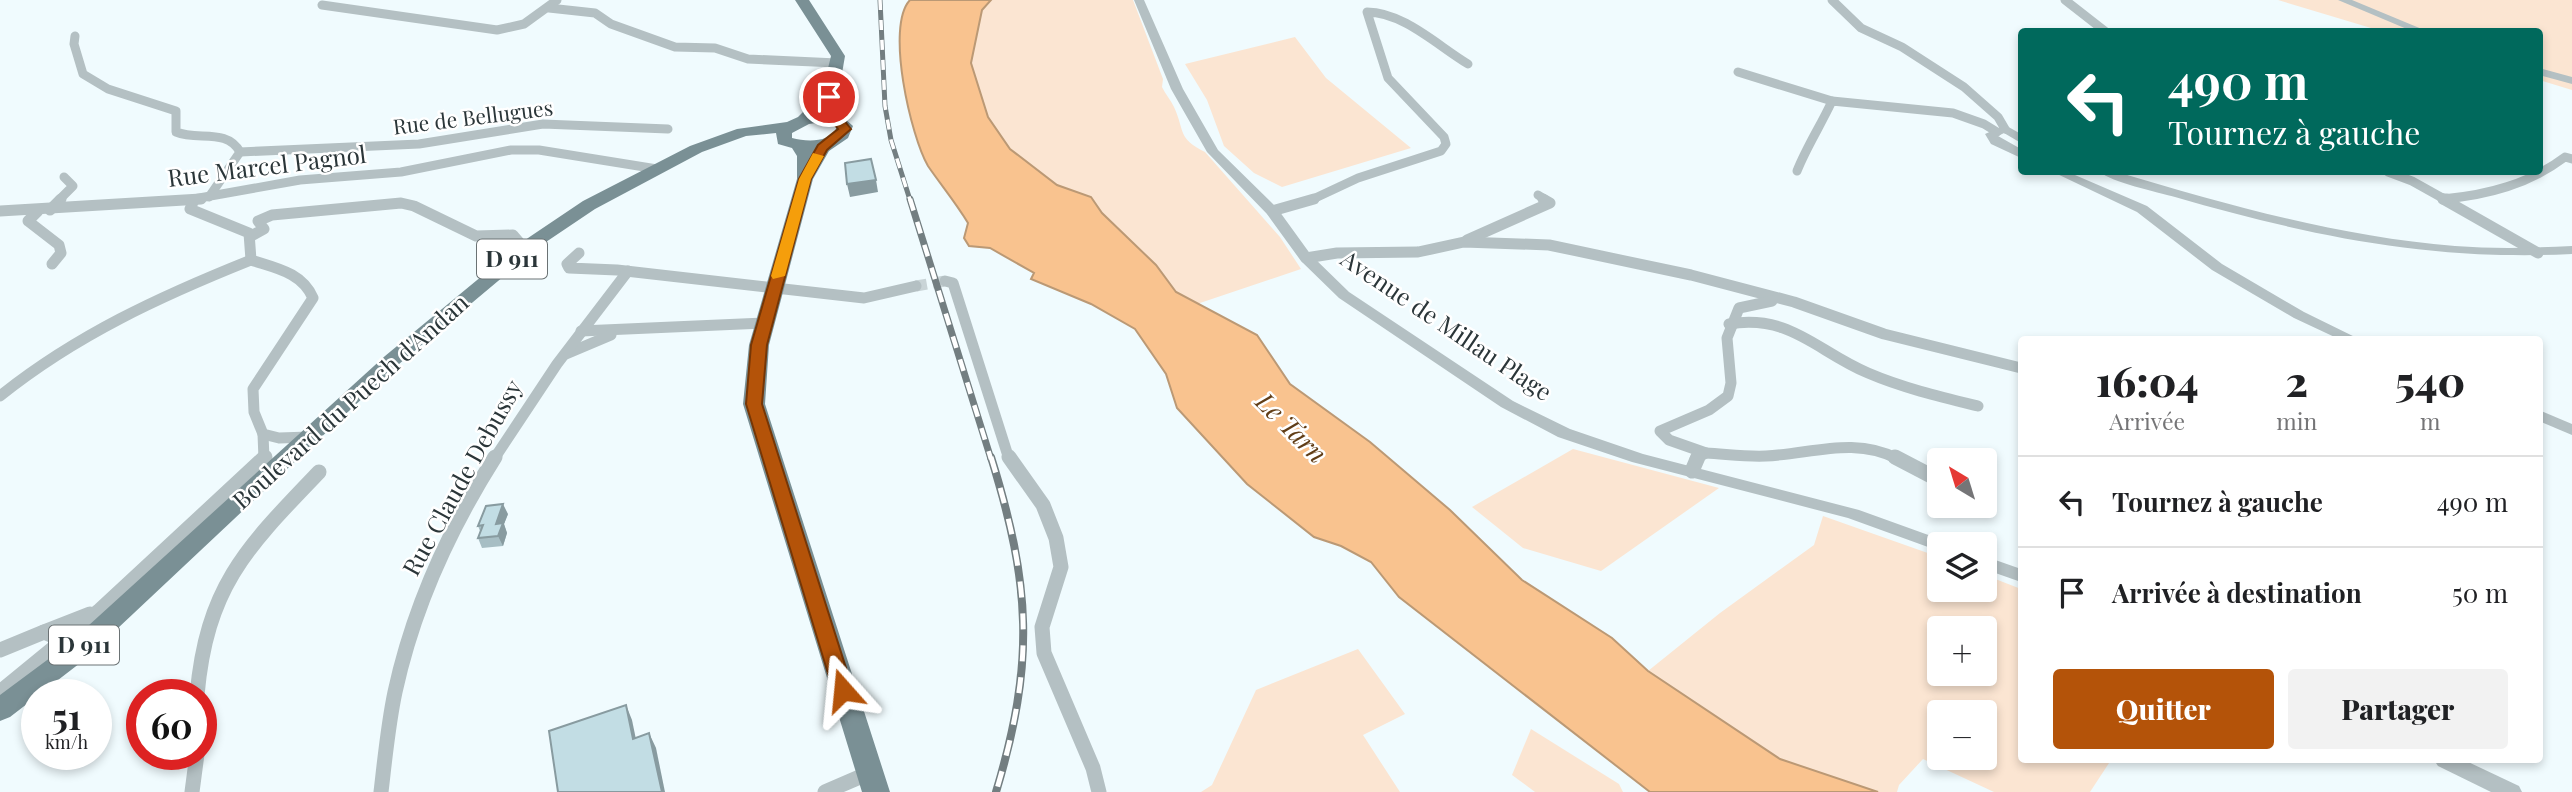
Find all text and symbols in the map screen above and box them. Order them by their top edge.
text: 490 m [2168,47,2308,112]
icon: left [2053,56,2144,147]
pin [799,67,859,127]
icon: arrive [810,78,848,116]
street label: Rue de Bellugues [391,92,554,140]
text: Tournez à gauche [2168,110,2421,153]
street label: Rue Marcel Pagnol [166,137,368,193]
road number: D 911 [477,240,547,278]
street label: Avenue de Millau Plage [1335,241,1559,407]
street label: Boulevard du Puech d'Andan [225,286,474,515]
text: 16:04 [2096,352,2199,408]
text: 2 [2285,352,2308,408]
text: 540 [2395,352,2465,408]
street label: Rue Claude Debussy [394,373,528,581]
water label: Le Tarn [1248,383,1335,470]
text: Arrivée [2109,405,2185,436]
text: min [2276,405,2317,436]
text: m [2420,405,2440,436]
north arrow [1927,448,1997,518]
map controls [1927,448,1997,770]
icon: left [2053,483,2091,521]
text: Tournez à gauche [2112,484,2323,519]
text: 490 m [2437,484,2508,519]
button: layers [1927,532,1997,602]
icon: arrive [2053,574,2091,612]
text: Arrivée à destination [2112,575,2362,610]
text: 50 m [2452,575,2508,610]
button: + [1927,616,1997,686]
road number: D 911 [49,625,119,664]
position arrow [806,653,880,727]
button: Quitter [2053,669,2274,749]
button: Partager [2288,669,2508,749]
speed limit sign: 60 [126,679,217,770]
text: 51 [52,692,81,739]
button: − [1927,700,1997,770]
text: km/h [45,730,88,754]

